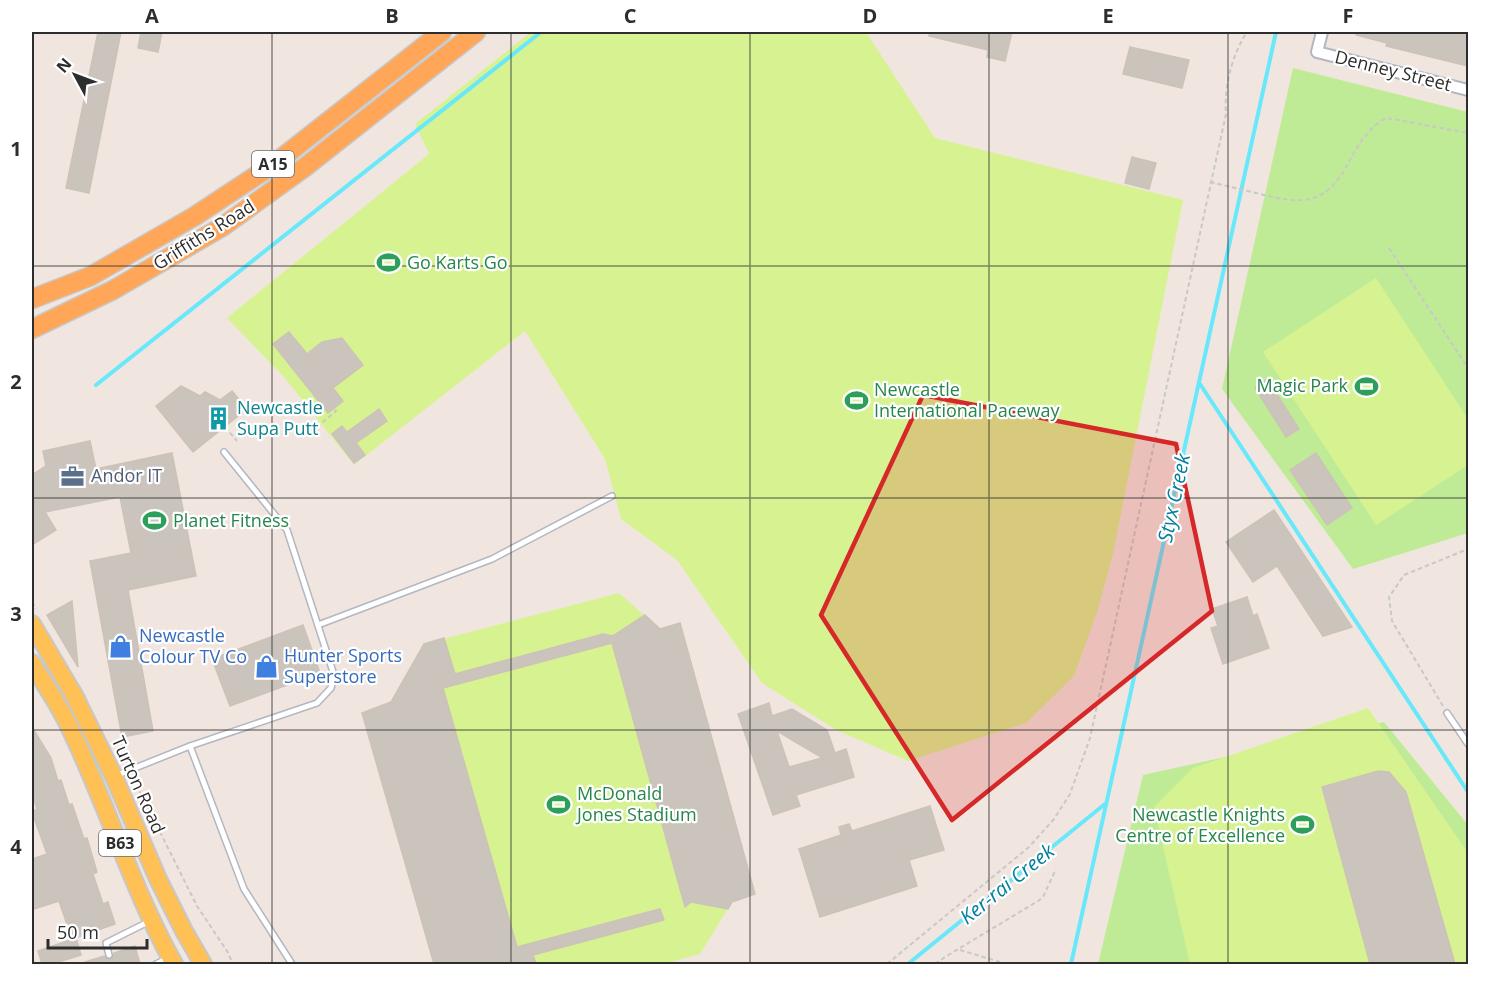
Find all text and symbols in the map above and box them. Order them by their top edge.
text: A [145,2,159,29]
text: B [385,2,399,29]
text: C [624,2,637,29]
text: D [863,2,877,29]
text: E [1102,2,1114,29]
text: F [1343,2,1353,29]
street label: Denney Street [1332,44,1454,96]
north arrow [45,45,105,105]
text: N [51,53,76,77]
text: 1 [10,135,22,162]
road number: A15 [252,151,294,177]
street label: Griffiths Road [148,193,259,275]
sports icon: Go Karts Go [376,250,402,276]
place label: Go Karts Go [407,250,508,274]
text: 2 [10,368,22,395]
place label: Magic Park [1257,373,1349,397]
sports icon: Magic Park [1353,373,1379,399]
place label: Newcastle International Paceway [874,377,1061,422]
sports icon: Newcastle International Paceway [843,387,869,413]
place label: Newcastle Supa Putt [237,395,323,440]
building icon: Newcastle Supa Putt [206,405,232,431]
water label: Styx Creek [1151,450,1196,545]
office icon: Andor IT [60,463,86,489]
place label: Andor IT [91,463,162,487]
sports icon: Planet Fitness [142,508,168,534]
place label: Planet Fitness [173,508,289,532]
text: 3 [10,600,22,627]
place label: Newcastle Colour TV Co [139,623,247,668]
shop icon: Newcastle Colour TV Co [108,633,134,659]
place label: Hunter Sports Superstore [284,643,402,688]
shop icon: Hunter Sports Superstore [253,653,279,679]
street label: Turton Road [107,732,171,837]
place label: McDonald Jones Stadium [575,781,697,826]
sports icon: McDonald Jones Stadium [546,791,572,817]
place label: Newcastle Knights Centre of Excellence [1115,802,1285,847]
sports icon: Newcastle Knights Centre of Excellence [1290,812,1316,838]
road number: B63 [99,830,141,856]
text: 4 [10,833,22,860]
water label: Ker-rai Creek [954,836,1060,930]
scale bar [48,912,147,950]
text: 50 m [57,920,99,944]

